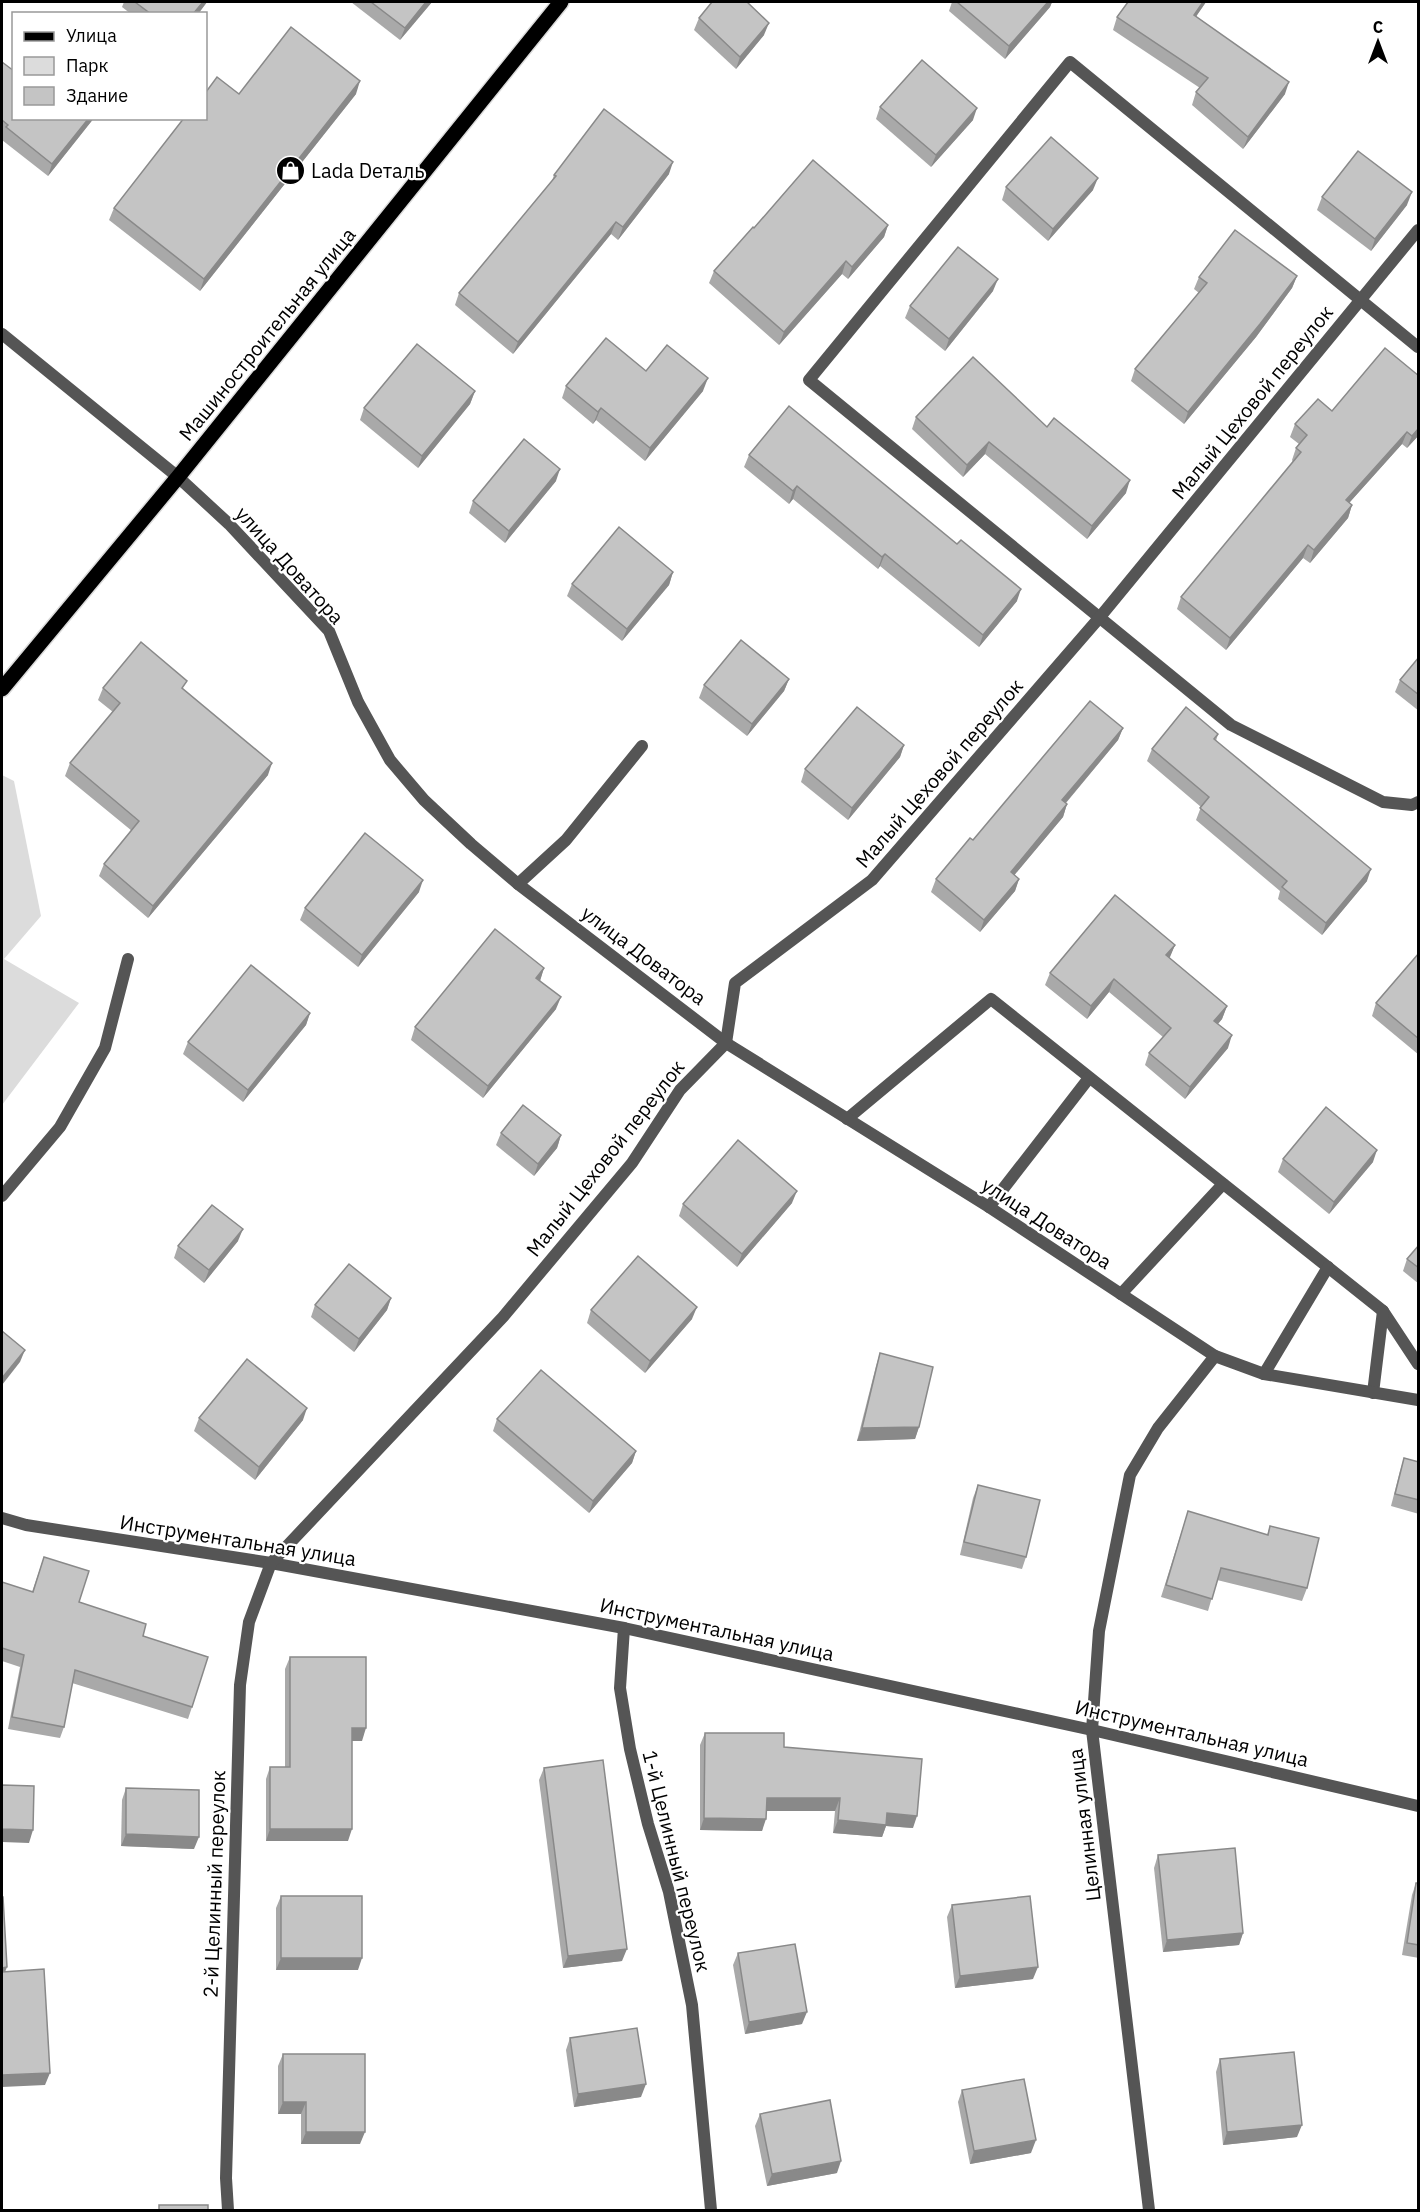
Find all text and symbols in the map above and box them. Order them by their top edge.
legend [12,12,207,120]
north arrow [1348,12,1408,72]
text: С [1373,17,1383,37]
text: Улица [66,24,117,47]
text: Парк [66,54,109,77]
text: Здание [66,84,128,107]
shop icon: Lada Dеталь [274,154,306,186]
place label: Lada Dеталь [311,157,425,184]
street label: Машиностроительная улица [173,222,362,446]
street label: Малый Цеховой переулок [1165,299,1339,505]
street label: улица Доватора [230,500,350,630]
street label: Малый Цеховой переулок [849,673,1029,873]
street label: улица Доватора [576,899,712,1011]
street label: Малый Цеховой переулок [520,1054,690,1262]
street label: улица Доватора [977,1171,1117,1275]
street label: Инструментальная улица [118,1508,358,1572]
street label: Инструментальная улица [597,1591,837,1667]
street label: Инструментальная улица [1073,1693,1312,1773]
street label: 1-й Целинный переулок [636,1747,718,1975]
street label: Целинная улица [1061,1747,1107,1903]
street label: 2-й Целинный переулок [197,1770,231,1998]

